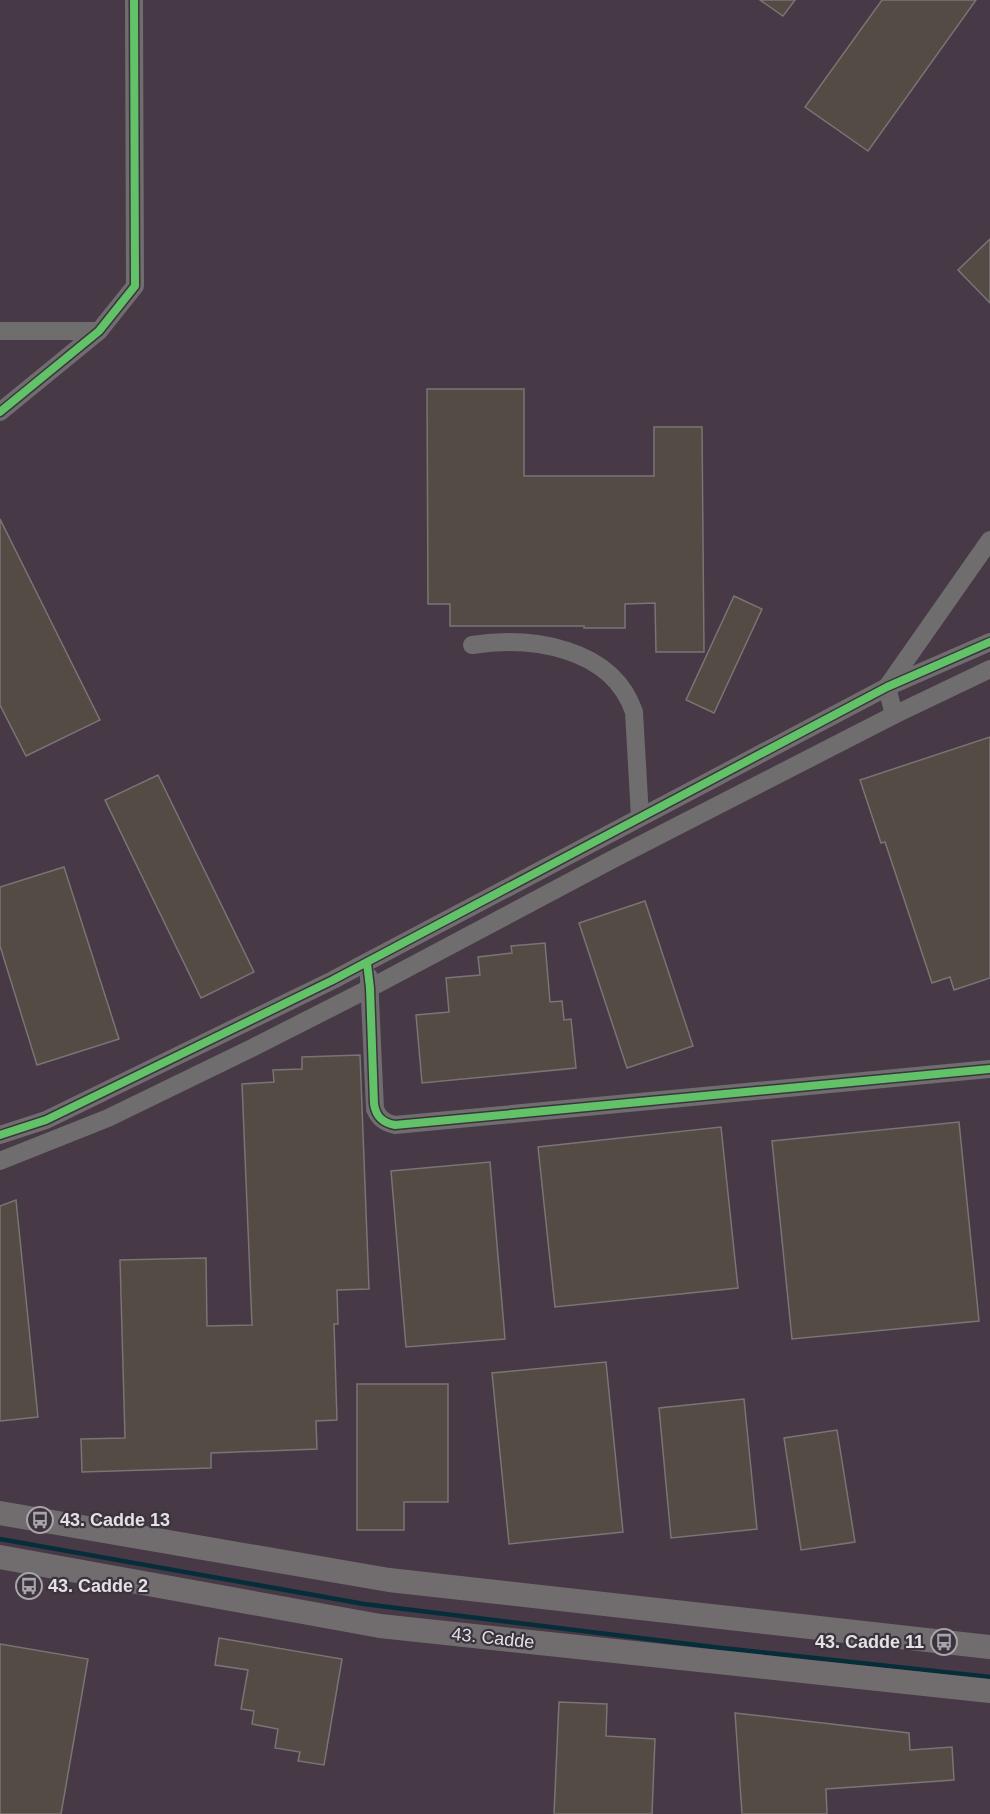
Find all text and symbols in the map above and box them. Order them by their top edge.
bus stop icon: 43. Cadde 13 [25,1505,55,1535]
place label: 43. Cadde 13 [60,1510,170,1530]
bus stop icon: 43. Cadde 2 [14,1571,44,1601]
place label: 43. Cadde 2 [48,1576,148,1596]
street label: 43. Cadde [451,1624,535,1652]
bus stop icon: 43. Cadde 11 [929,1627,959,1657]
place label: 43. Cadde 11 [815,1632,924,1652]

